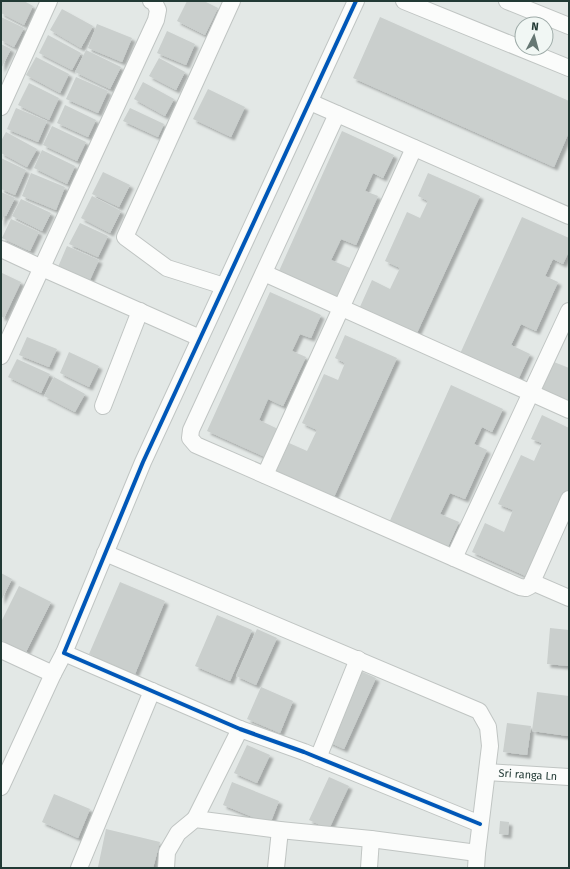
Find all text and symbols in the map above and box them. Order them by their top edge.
north arrow [514,16,554,56]
text: N [531,20,539,33]
street label: Sri ranga Ln [498,766,558,783]

